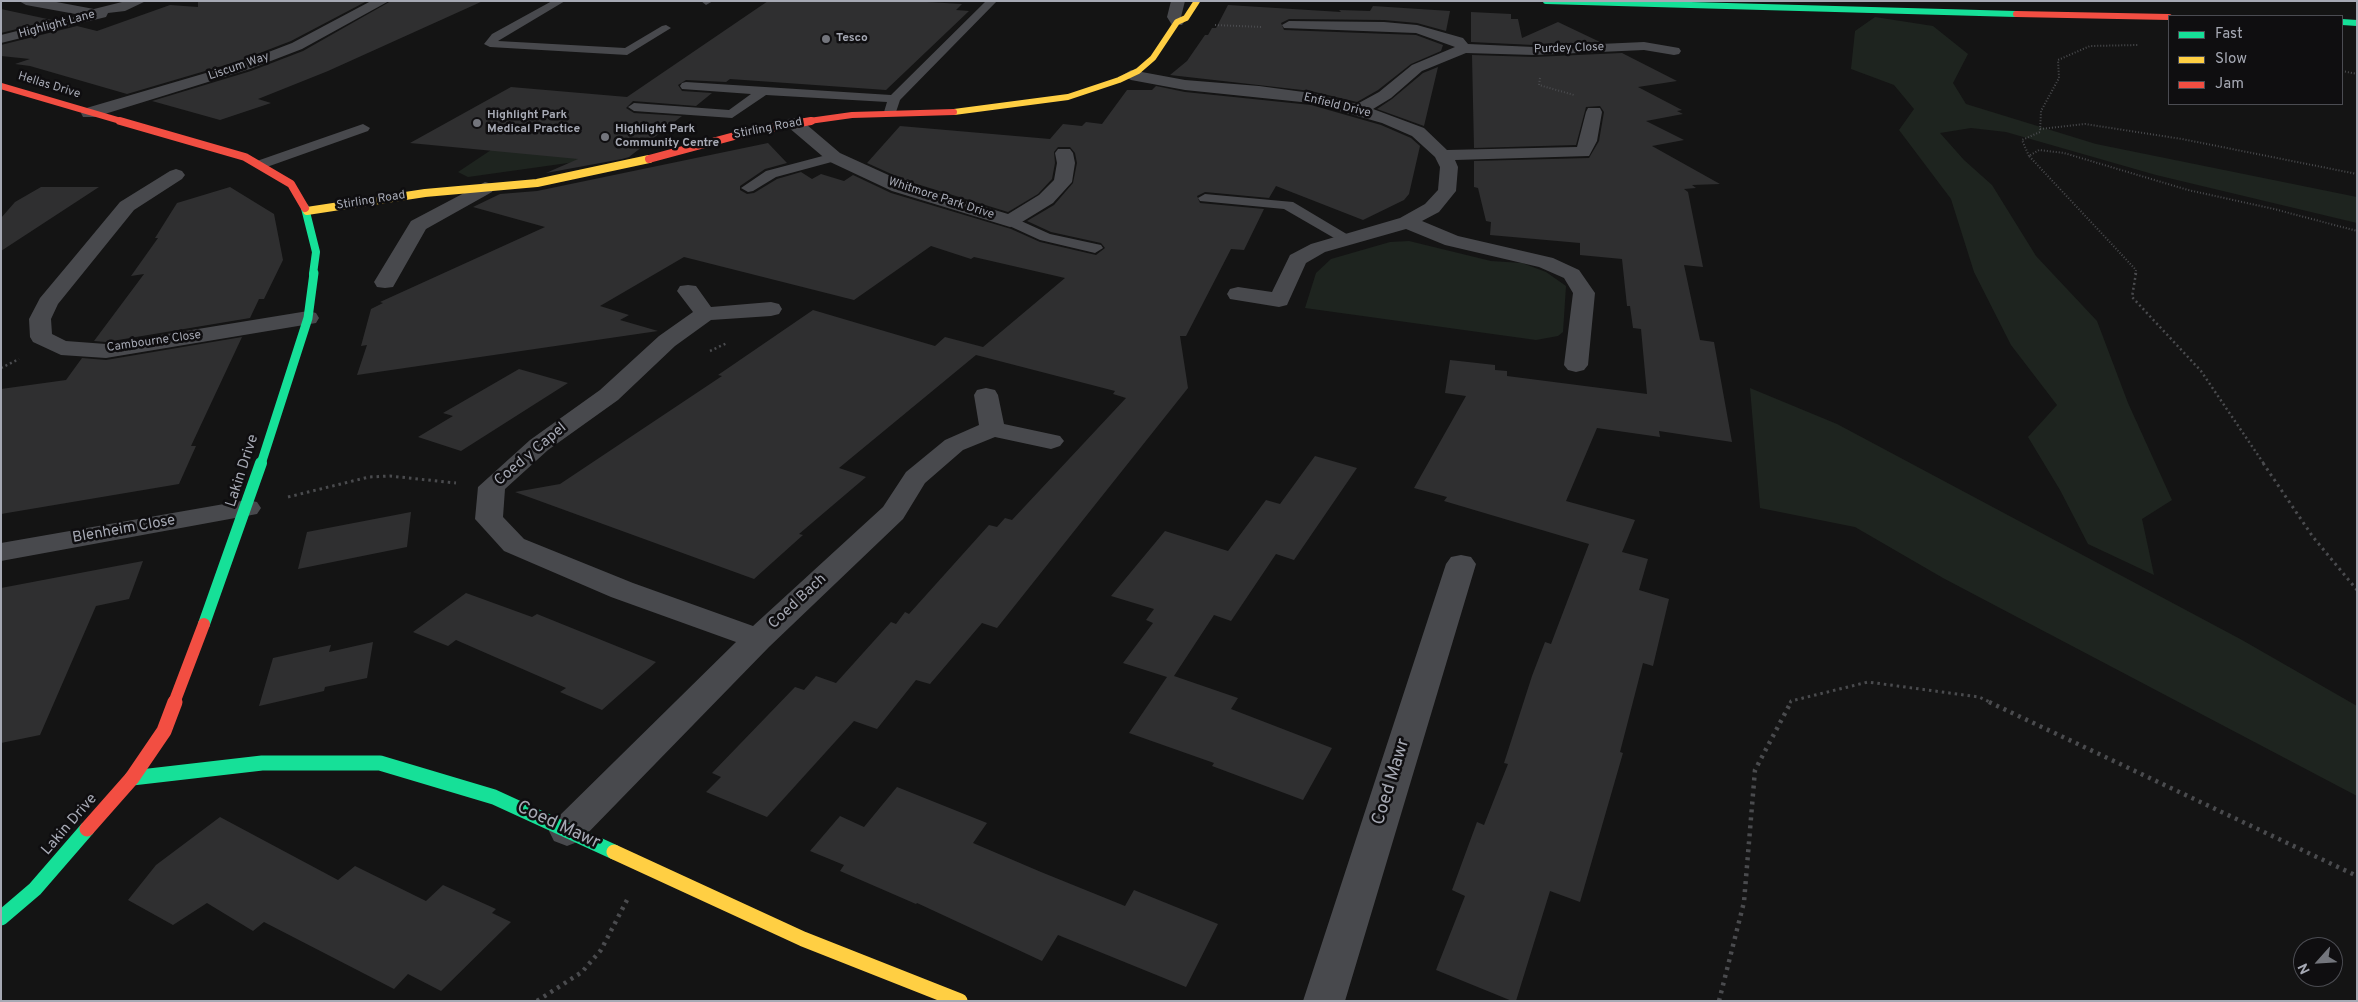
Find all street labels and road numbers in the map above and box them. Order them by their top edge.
street label: Highlight Lane [17,8,97,42]
street label: Purdey Close [1534,41,1604,57]
street label: Liscum Way [207,50,271,84]
street label: Hellas Drive [16,70,82,102]
street label: Enfield Drive [1302,91,1372,121]
street label: Stirling Road [733,115,803,143]
street label: Whitmore Park Drive [886,175,996,223]
street label: Stirling Road [336,188,406,214]
street label: Cambourne Close [106,328,202,356]
street label: Coed y Capel [491,420,571,490]
street label: Lakin Drive [223,432,263,510]
street label: Blenheim Close [71,512,177,548]
street label: Coed Bach [765,571,831,633]
street label: Coed Mawr [1369,736,1415,828]
street label: Lakin Drive [38,791,102,859]
street label: Coed Mawr [513,797,603,855]

